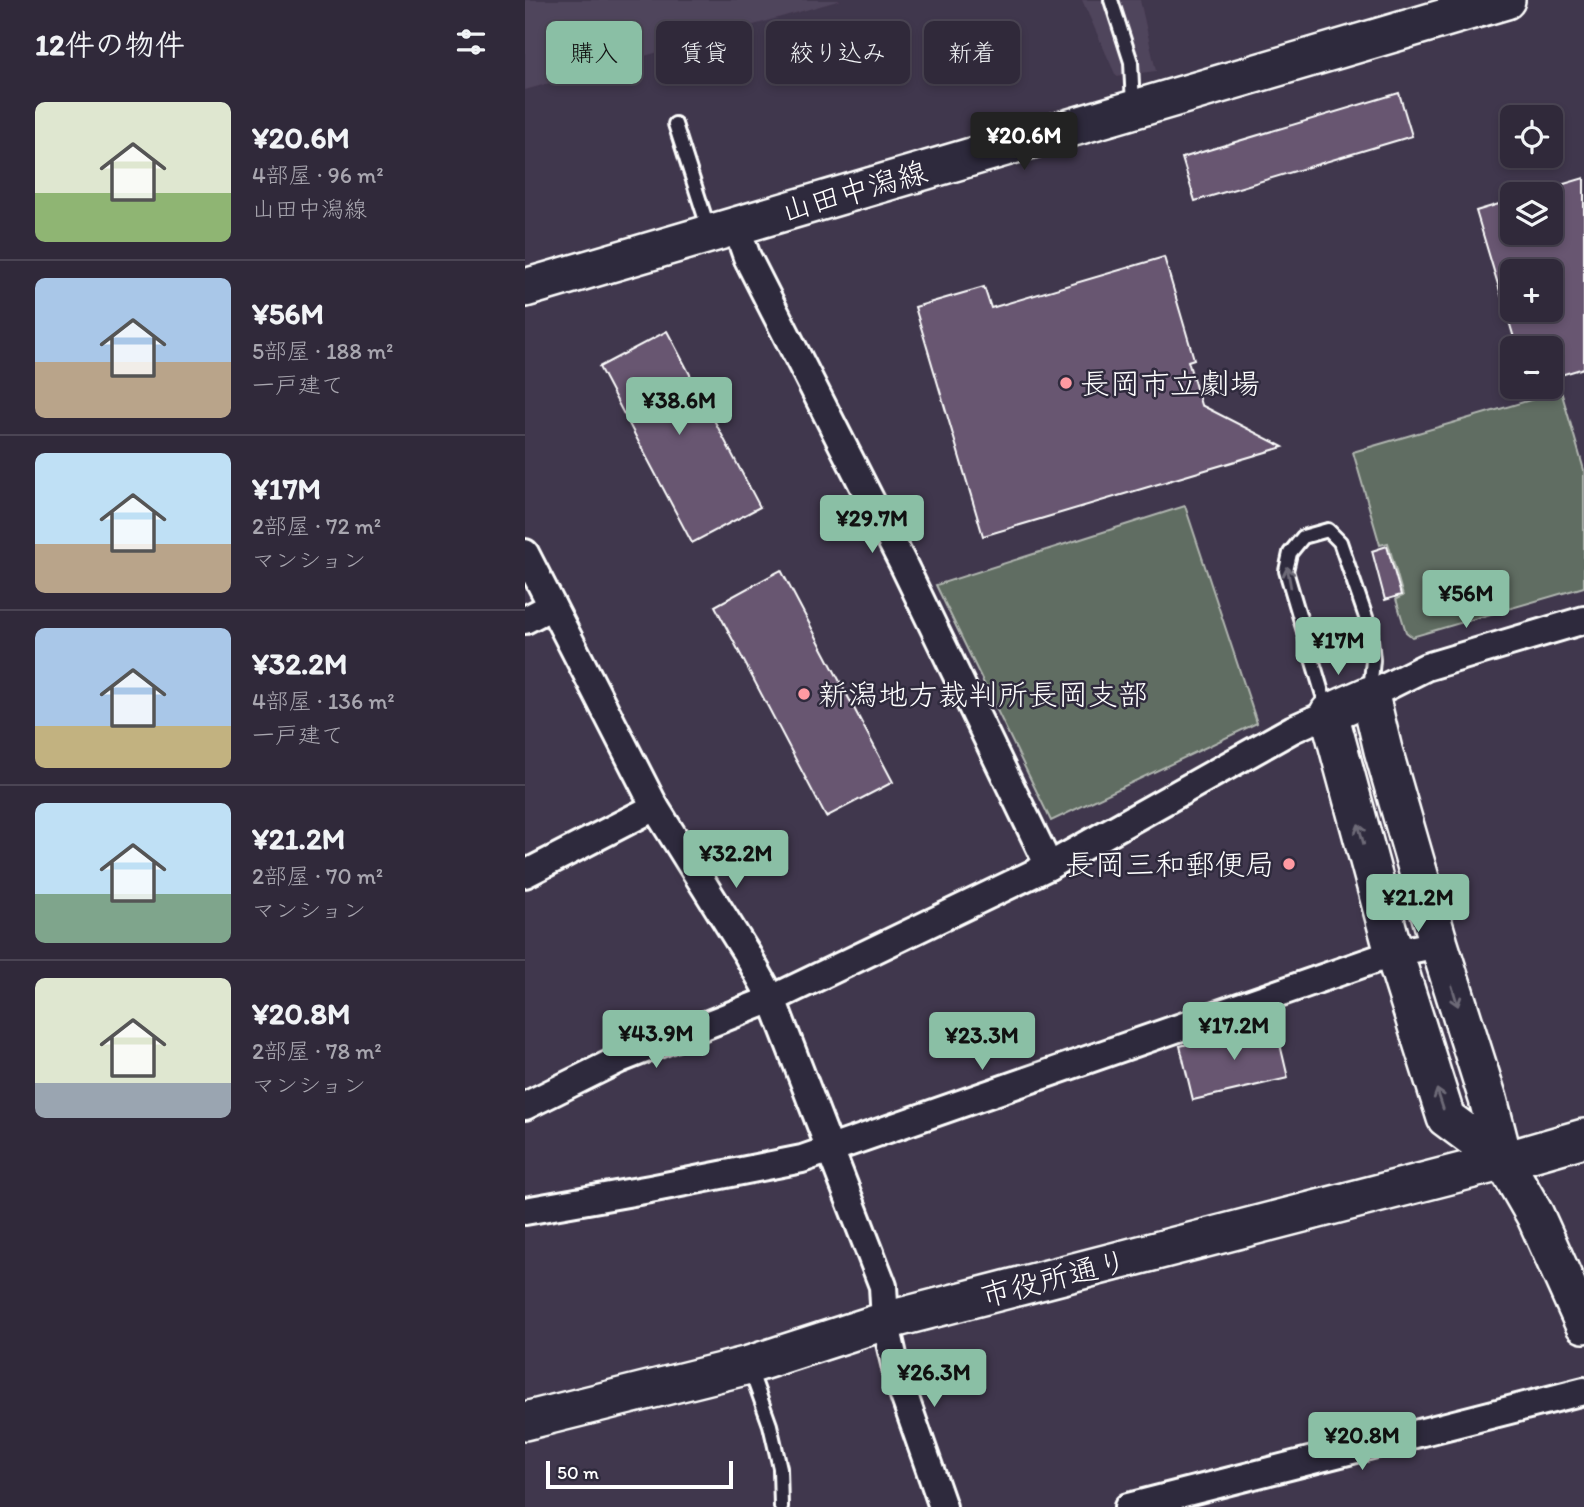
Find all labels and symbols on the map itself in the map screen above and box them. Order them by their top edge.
pin: ¥20.6M [967,113,1081,172]
street label: 山田中潟線 [777,153,931,229]
place label: 長岡市立劇場 [1080,365,1260,402]
marker: 長岡市立劇場 [1058,375,1074,391]
pin: ¥38.6M [622,378,736,437]
pin: ¥29.7M [815,496,929,555]
one-way arrow [1282,566,1295,589]
pin: ¥56M [1425,570,1507,630]
pin: ¥17M [1297,618,1379,677]
place label: 新潟地方裁判所長岡支部 [818,676,1148,713]
marker: 新潟地方裁判所長岡支部 [796,686,812,702]
one-way arrow [1354,823,1367,846]
pin: ¥32.2M [679,830,793,890]
place label: 長岡三和郵便局 [1065,846,1275,883]
marker: 長岡三和郵便局 [1281,856,1297,872]
pin: ¥21.2M [1361,874,1475,934]
one-way arrow [1450,985,1463,1007]
pin: ¥17.2M [1177,1002,1291,1062]
pin: ¥43.9M [599,1010,713,1070]
pin: ¥23.3M [925,1012,1039,1072]
one-way arrow [1433,1088,1445,1110]
street label: 市役所通り [977,1242,1131,1314]
pin: ¥26.3M [877,1350,991,1409]
pin: ¥20.8M [1305,1412,1419,1472]
scale bar [546,1458,733,1490]

